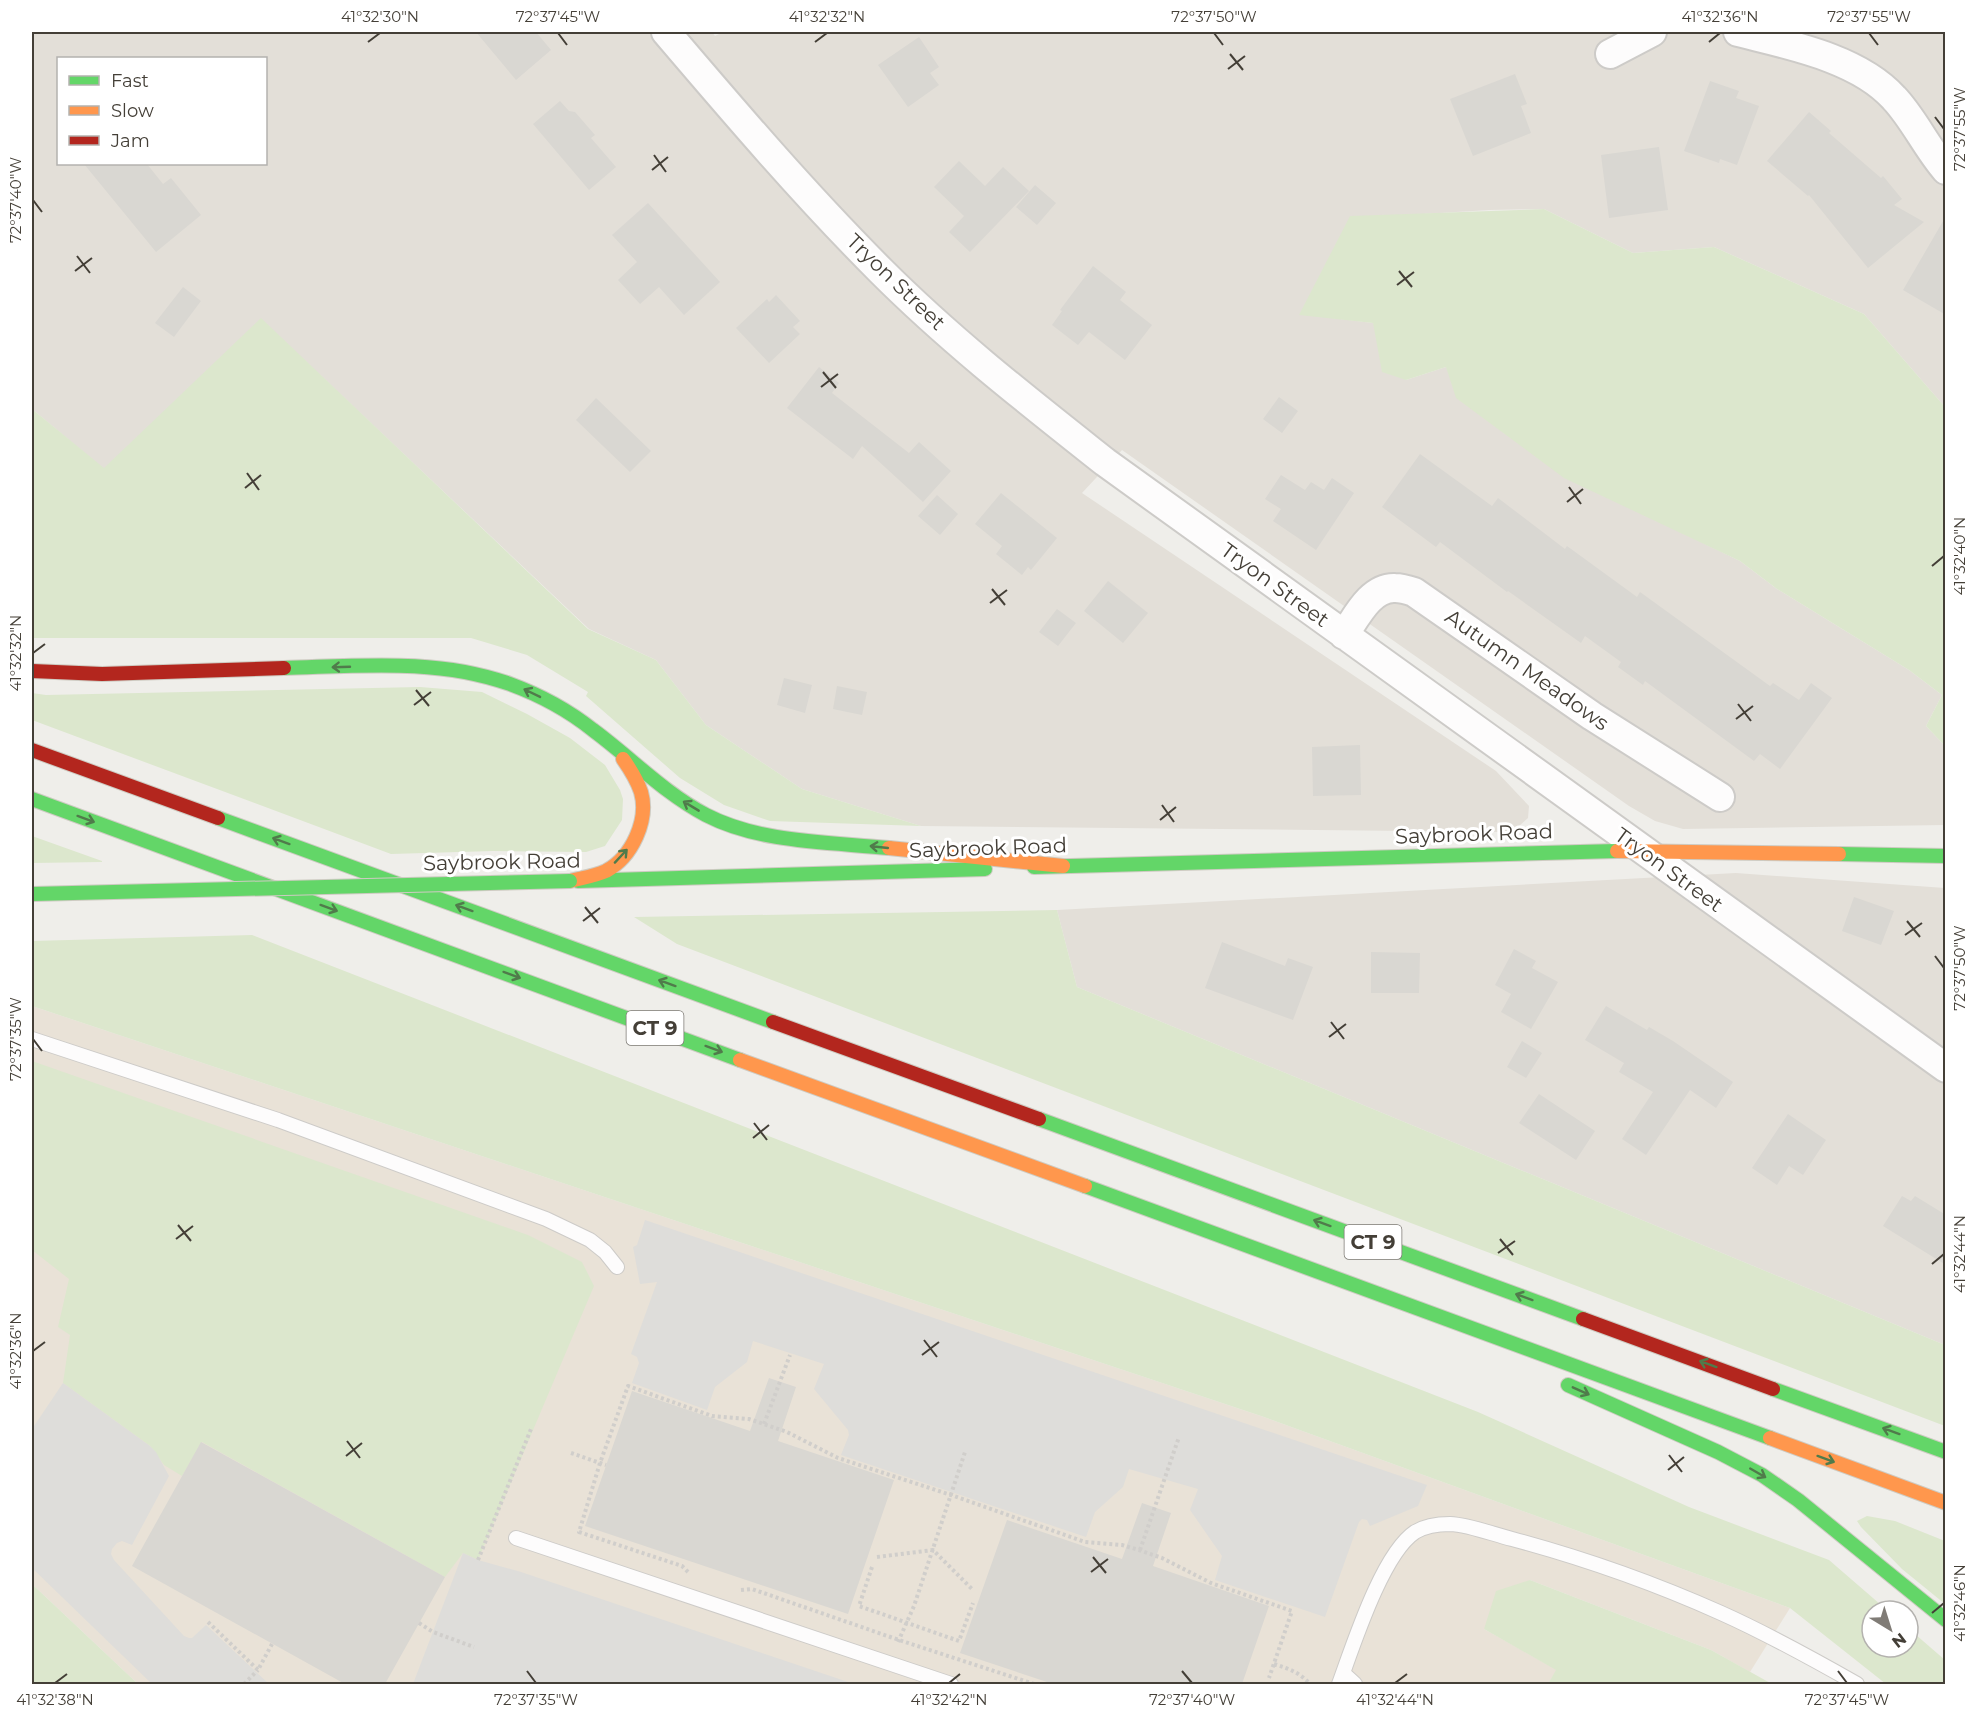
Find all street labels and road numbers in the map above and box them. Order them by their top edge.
street label: Tryon Street [842,228,951,335]
street label: Tryon Street [1216,537,1334,632]
street label: Autumn Meadows [1441,604,1614,735]
street label: Saybrook Road [1395,818,1553,849]
street label: Tryon Street [1610,822,1728,917]
street label: Saybrook Road [909,832,1067,863]
street label: Saybrook Road [423,848,581,875]
road number: CT 9 [626,1011,684,1045]
road number: CT 9 [1344,1225,1402,1259]

